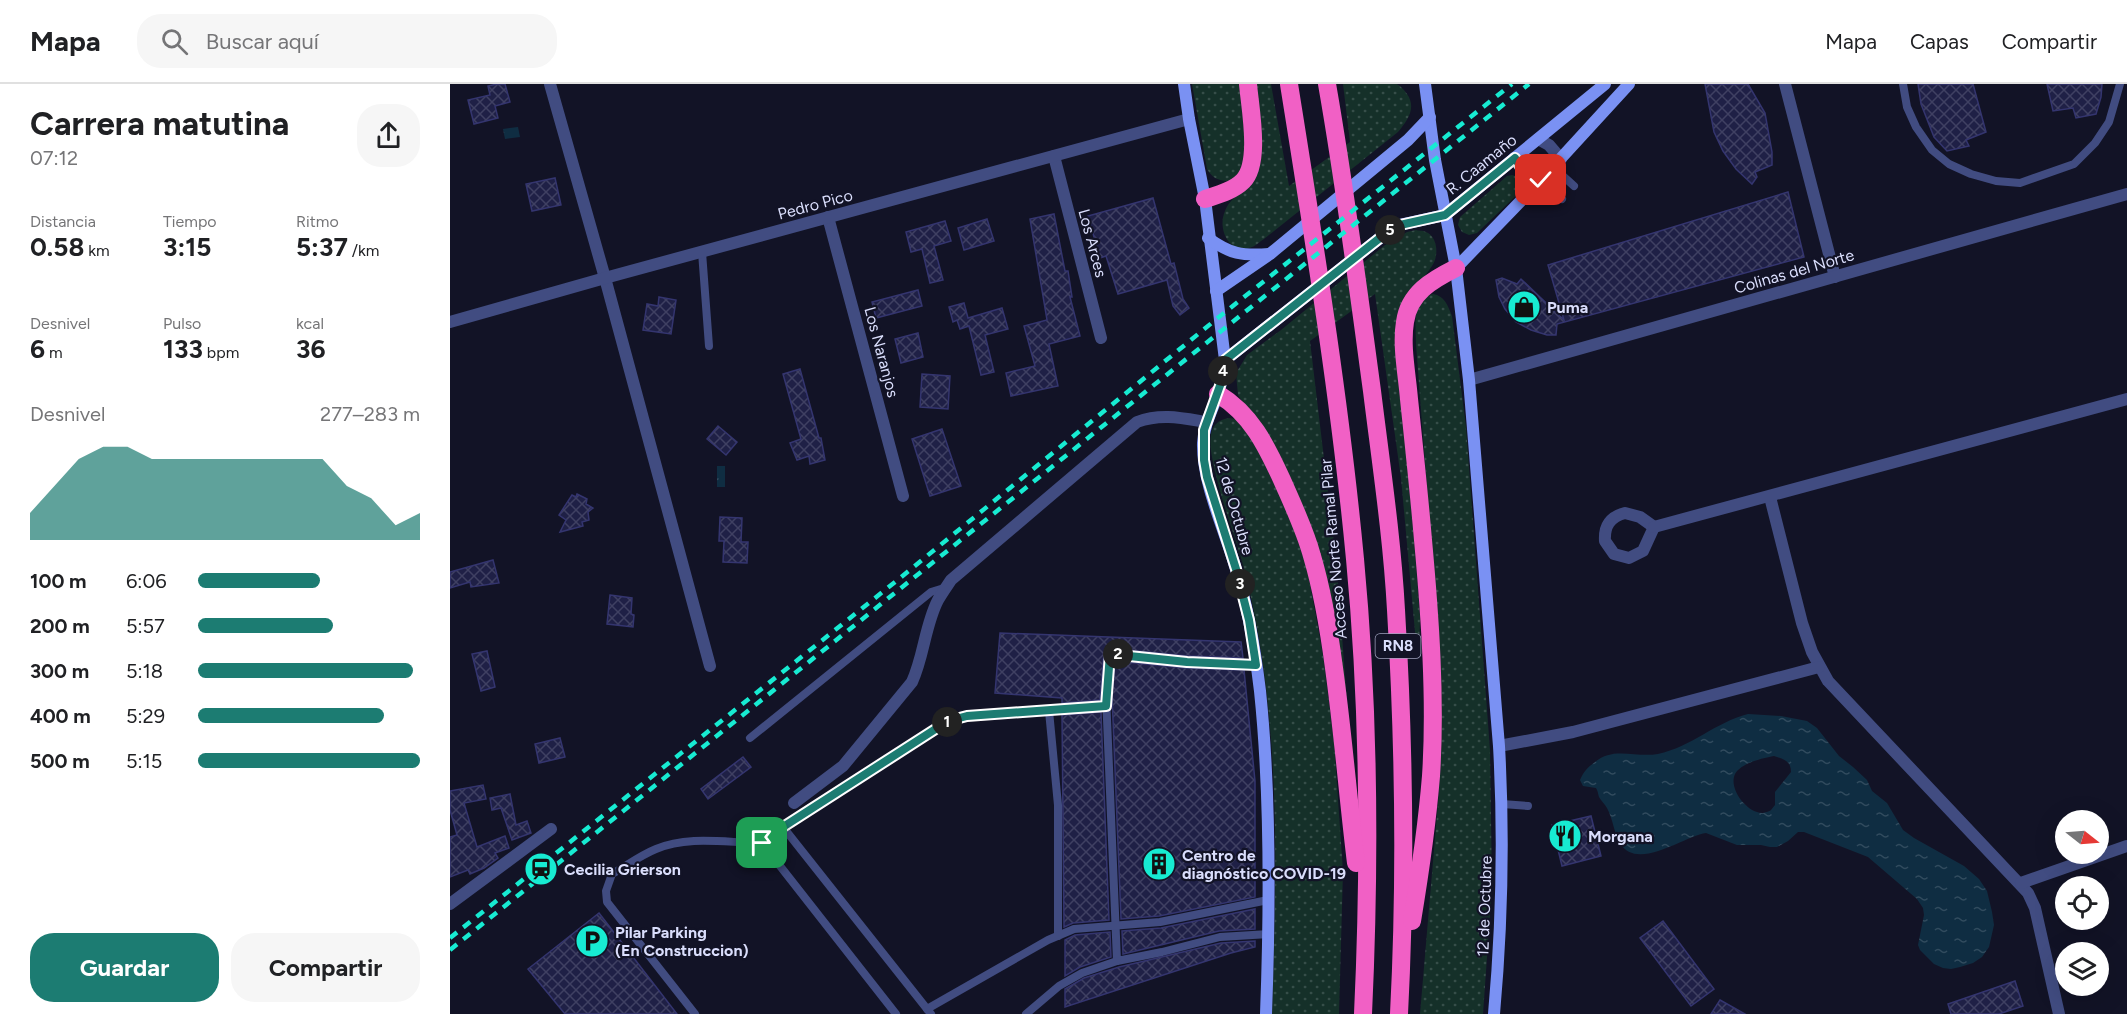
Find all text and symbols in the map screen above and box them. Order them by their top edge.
search box [137,14,557,68]
text: Mapa [30,24,101,58]
icon: search [158,25,191,58]
text: Buscar aquí [206,28,319,55]
text: Mapa [1825,29,1877,54]
text: Capas [1910,29,1969,54]
text: Compartir [2002,29,2097,54]
text: Carrera matutina [30,104,289,143]
button: share [357,104,420,167]
street label: R. Caamaño [1442,130,1520,199]
text: 07:12 [30,146,78,170]
pin [1515,154,1566,205]
icon: check [1524,163,1557,196]
street label: Pedro Pico [776,185,855,224]
street label: Los Arces [1074,207,1111,279]
text: Distancia [30,212,96,231]
text: Tiempo [163,212,217,231]
text: Ritmo [296,212,339,231]
pin: 5 [1375,215,1405,245]
text: 5 [1385,220,1395,239]
text: 0.58 [30,231,84,263]
text: 3:15 [163,231,211,263]
text: 5:37 [296,231,348,263]
text: km [84,241,110,260]
text: /km [348,241,379,260]
street label: Colinas del Norte [1732,245,1857,298]
shop icon: Puma [1506,289,1542,325]
place label: Puma [1547,298,1588,317]
street label: Los Naranjos [860,305,903,400]
text: Desnivel [30,314,90,333]
text: Pulso [163,314,201,333]
text: kcal [296,314,324,333]
text: 6 [30,333,45,365]
text: 133 [163,333,203,365]
text: 36 [296,333,326,365]
text: m [45,343,63,362]
text: bpm [203,343,239,362]
pin: 4 [1208,356,1238,386]
text: 4 [1218,361,1228,380]
text: Desnivel [30,402,105,426]
text: 277–283 m [320,402,420,426]
street label: 12 de Octubre [1211,455,1258,558]
street label: Acceso Norte Ramal Pilar [1316,458,1351,640]
text: 100 m [30,569,87,593]
text: 6:06 [126,569,167,593]
pin: 3 [1225,569,1255,599]
text: 3 [1236,574,1244,593]
text: 200 m [30,614,90,638]
text: 5:57 [126,614,165,638]
road number: RN8 [1376,634,1420,658]
pin: 2 [1103,639,1133,669]
text: 2 [1113,644,1123,663]
text: 300 m [30,659,89,683]
text: 5:18 [126,659,163,683]
text: 400 m [30,704,91,728]
text: 5:29 [126,704,165,728]
pin: 1 [932,707,962,737]
text: 1 [944,712,950,731]
text: 500 m [30,749,90,773]
text: 5:15 [126,749,162,773]
north arrow [2055,810,2109,864]
map controls [2055,810,2109,996]
pin [736,817,787,868]
restaurant icon: Morgana [1547,818,1583,854]
icon: arrive [745,826,778,859]
place label: Morgana [1588,827,1653,846]
building icon: Centro de diagnóstico COVID-19 [1141,846,1177,882]
place label: Centro de diagnóstico COVID-19 [1182,846,1346,883]
station icon: Cecilia Grierson [523,851,559,887]
street label: 12 de Octubre [1473,855,1496,957]
place label: Cecilia Grierson [564,860,681,879]
button: locate [2055,876,2109,930]
parking icon: Pilar Parking (En Construccion) [574,923,610,959]
place label: Pilar Parking (En Construccion) [615,923,749,960]
button: Guardar [30,933,219,1002]
button: Compartir [231,933,420,1002]
button: layers [2055,942,2109,996]

